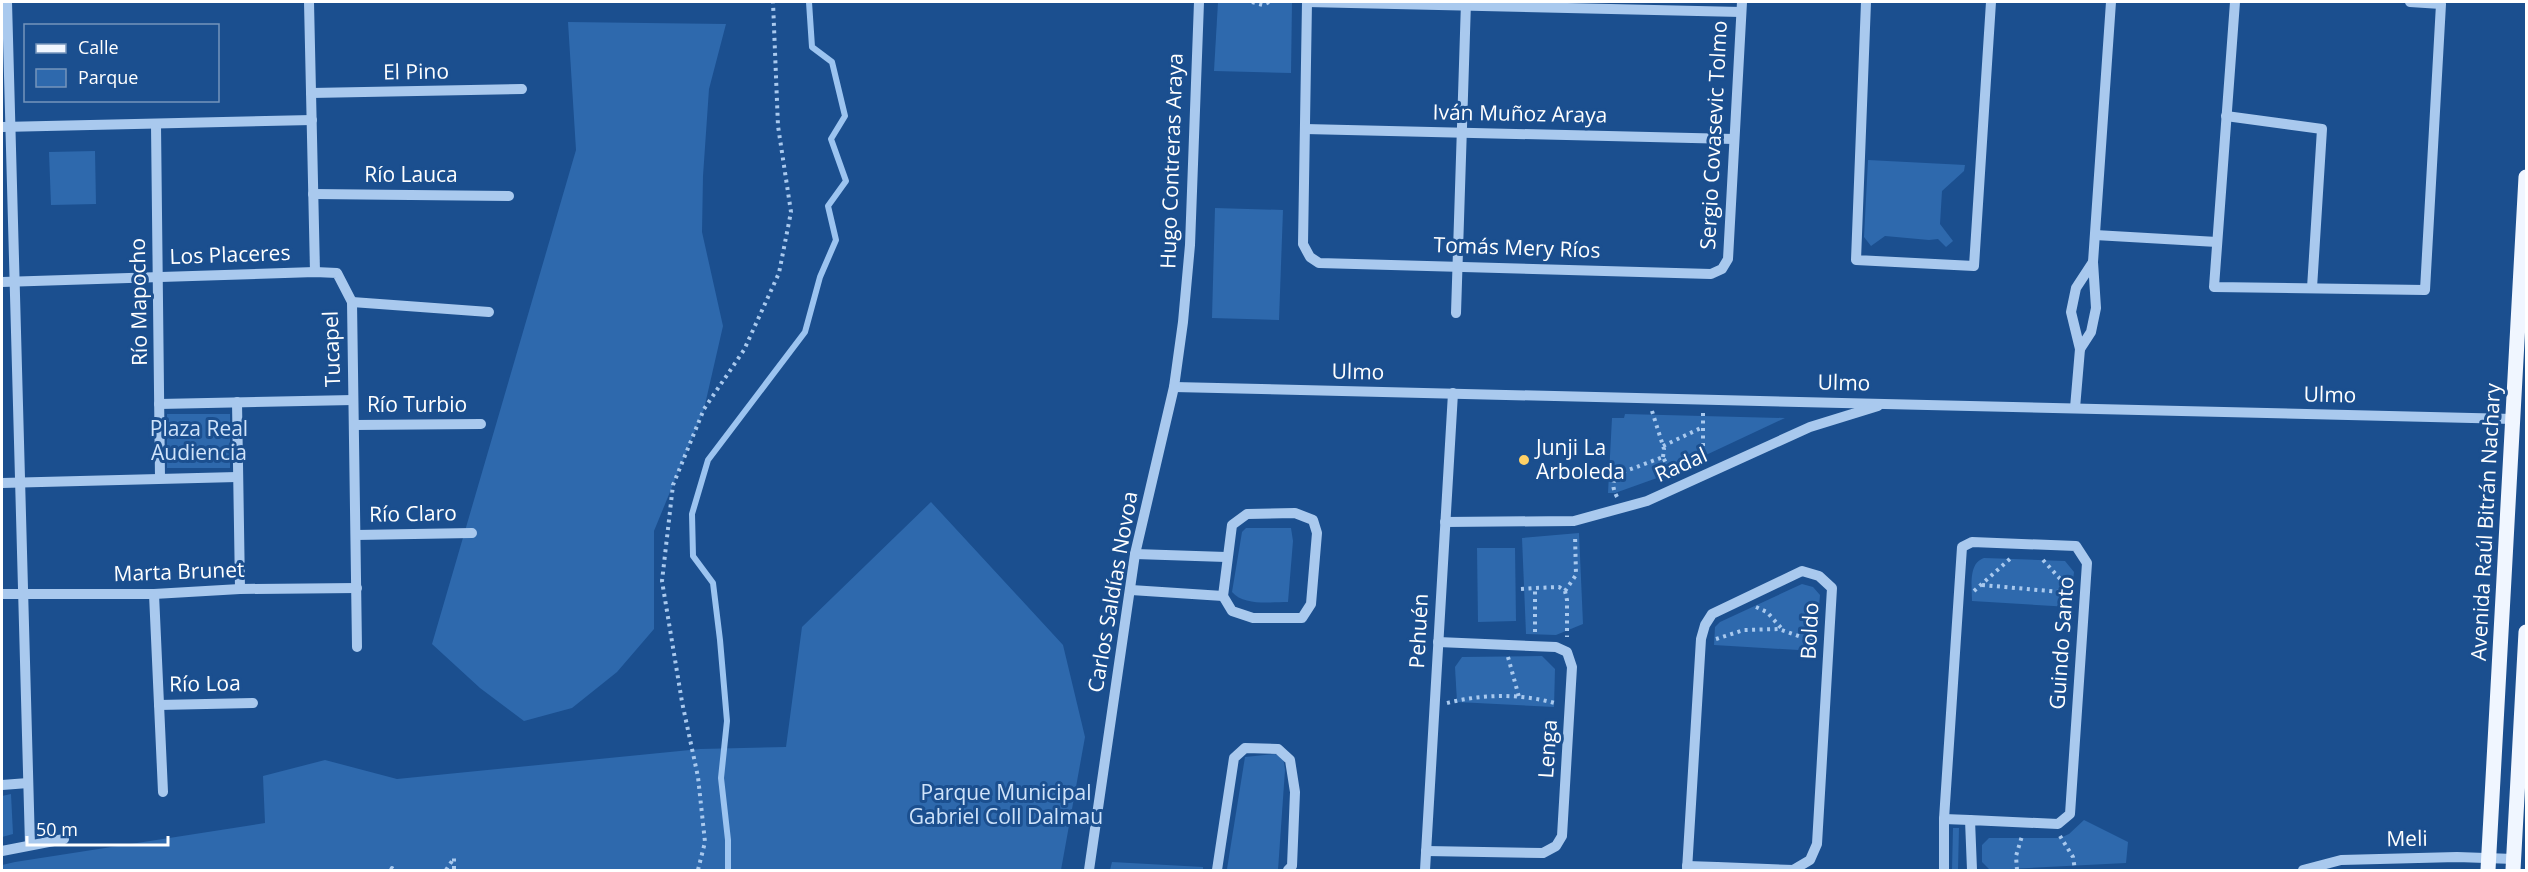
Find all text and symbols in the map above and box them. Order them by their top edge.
street label: Sergio Covasevic Tolmo [1693,20,1733,250]
legend [24,24,219,102]
text: Calle [78,35,119,59]
street label: Hugo Contreras Araya [1153,53,1189,269]
street label: El Pino [383,56,449,86]
text: Parque [78,65,138,89]
street label: Iván Muñoz Araya [1432,97,1608,129]
street label: Río Lauca [364,160,458,188]
street label: Tomás Mery Ríos [1433,230,1601,264]
street label: Río Mapocho [123,238,153,366]
street label: Los Placeres [169,238,291,270]
street label: Tucapel [316,311,346,388]
street label: Ulmo [1331,357,1385,385]
street label: Ulmo [1817,368,1871,396]
street label: Ulmo [2303,380,2357,408]
street label: Avenida Raúl Bitrán Nachary [2464,382,2506,662]
street label: Río Turbio [367,390,467,418]
park label: Plaza Real Audiencia [150,414,248,466]
place label: Junji La Arboleda [1534,433,1625,485]
street label: Radal [1650,440,1711,488]
marker: Junji La Arboleda [1517,453,1531,467]
street label: Carlos Saldías Novoa [1081,489,1144,695]
street label: Río Claro [369,498,457,528]
street label: Marta Brunet [113,555,245,587]
street label: Guindo Santo [2042,575,2080,710]
street label: Pehuén [1402,593,1434,669]
street label: Boldo [1794,602,1824,660]
street label: Río Loa [169,668,241,698]
street label: Lenga [1531,719,1563,779]
park label: Parque Municipal Gabriel Coll Dalmau [909,778,1103,830]
scale bar [27,809,168,847]
text: 50 m [36,817,78,841]
street label: Meli [2386,824,2428,852]

